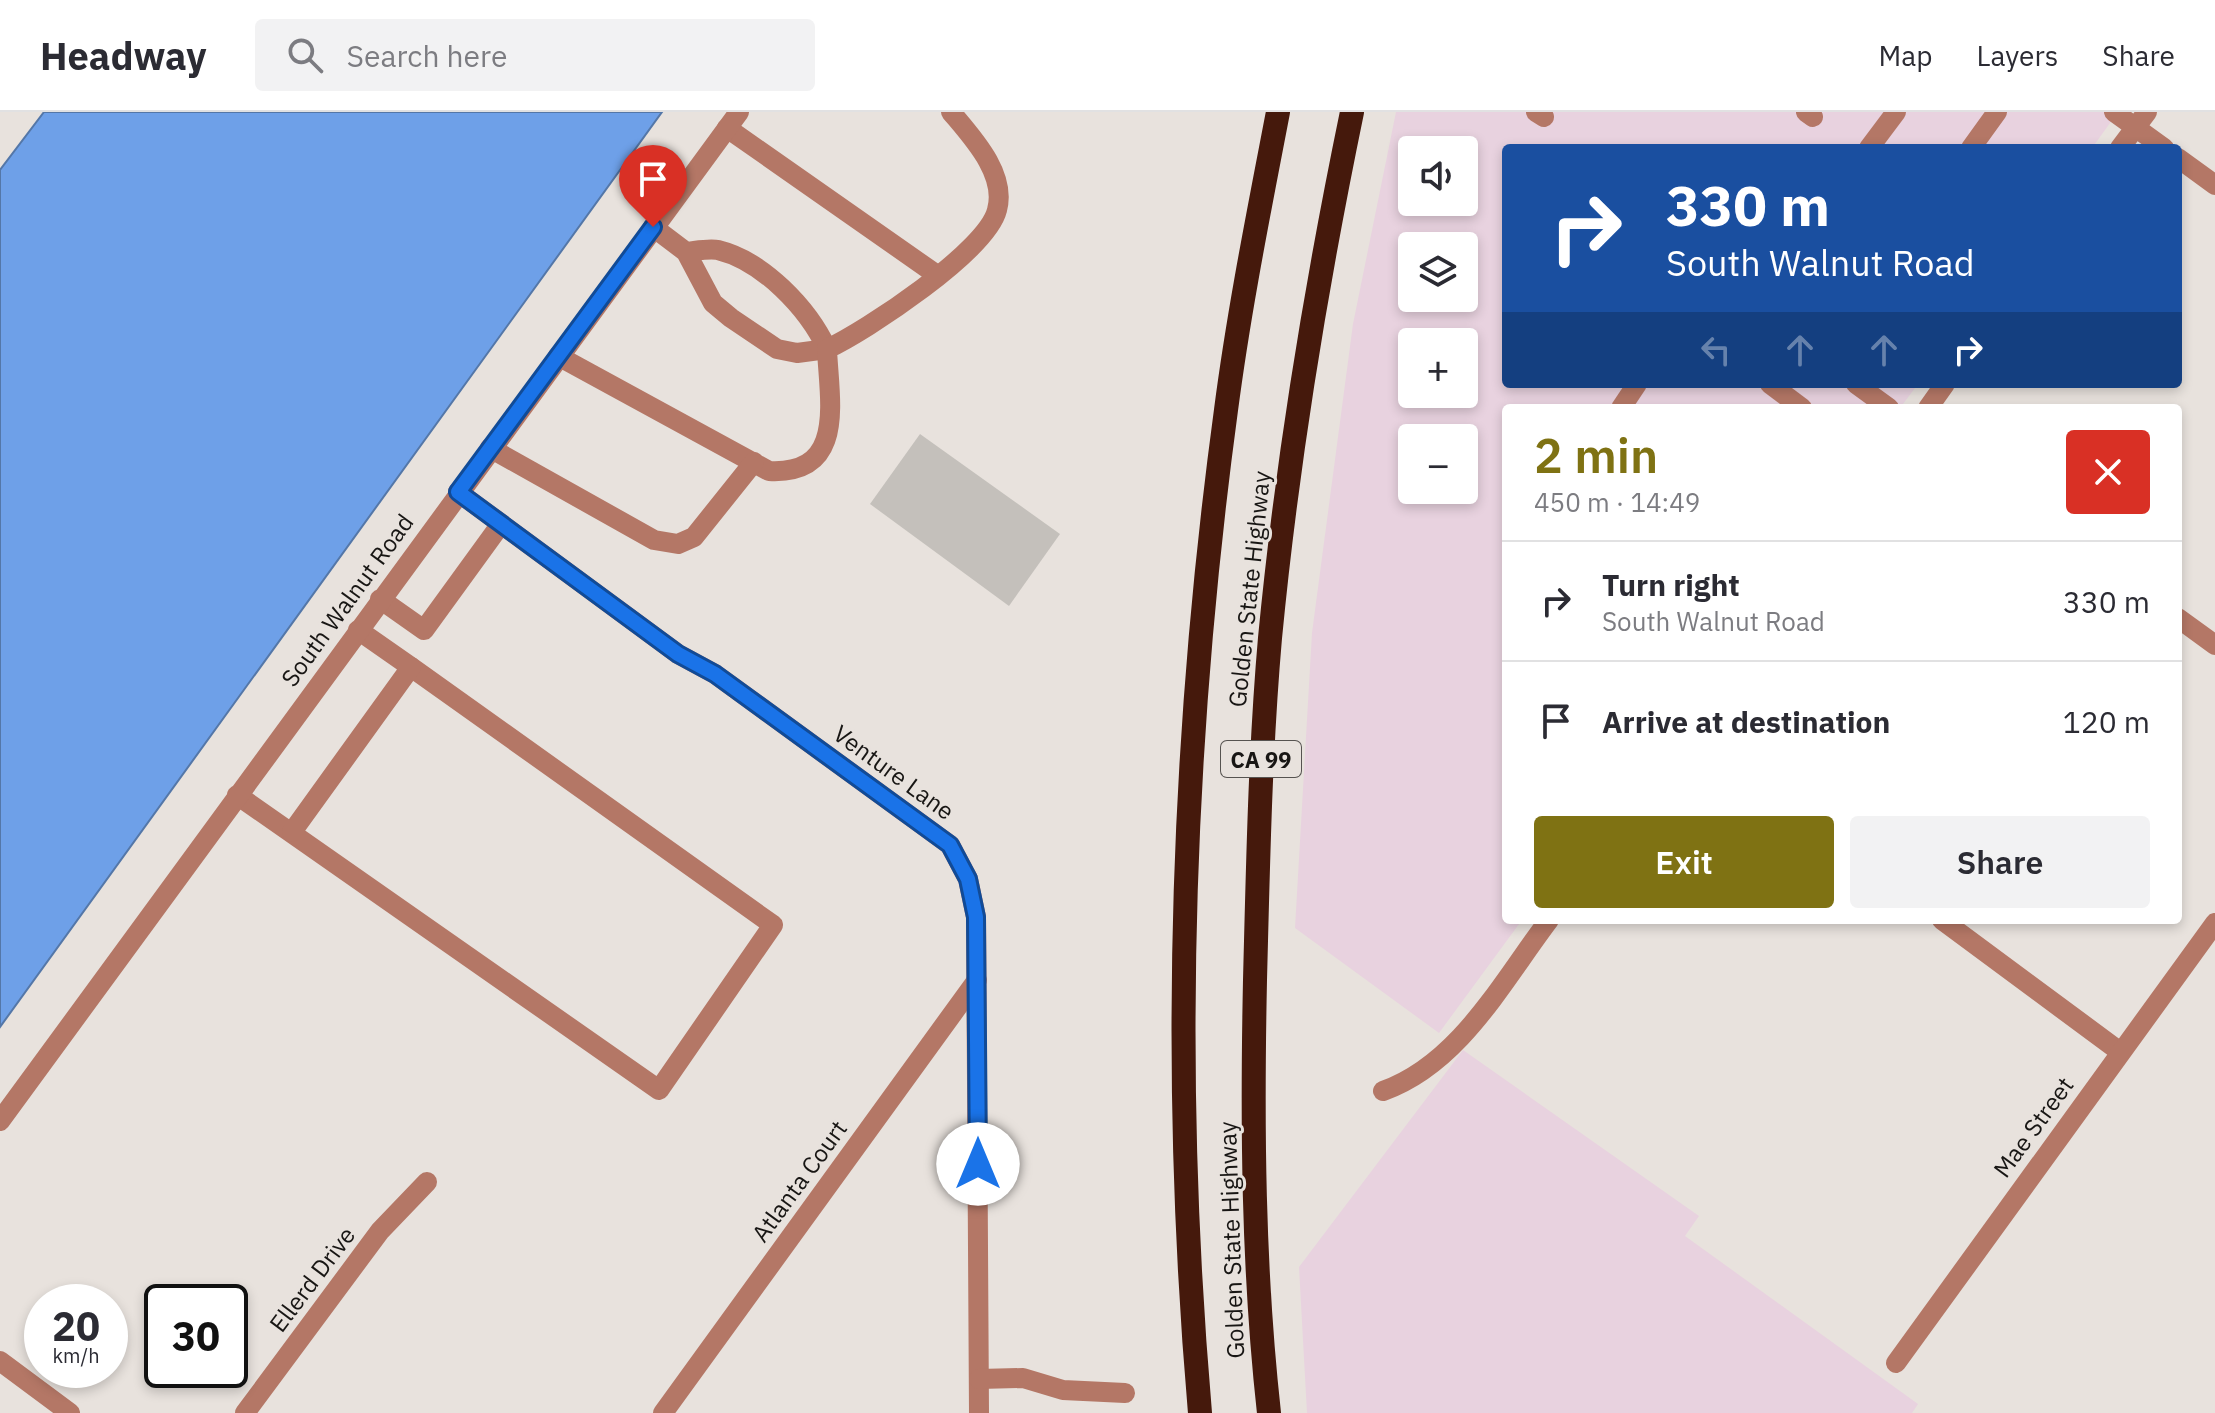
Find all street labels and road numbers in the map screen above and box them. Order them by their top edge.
street label: Golden State Highway [1221,469,1277,709]
street label: South Walnut Road [274,507,420,693]
street label: Venture Lane [827,717,961,827]
road number: CA 99 [1221,741,1301,777]
street label: Mae Street [1986,1070,2080,1184]
street label: Atlanta Court [744,1114,854,1248]
street label: Golden State Highway [1211,1121,1251,1359]
street label: Ellerd Drive [262,1220,362,1338]

